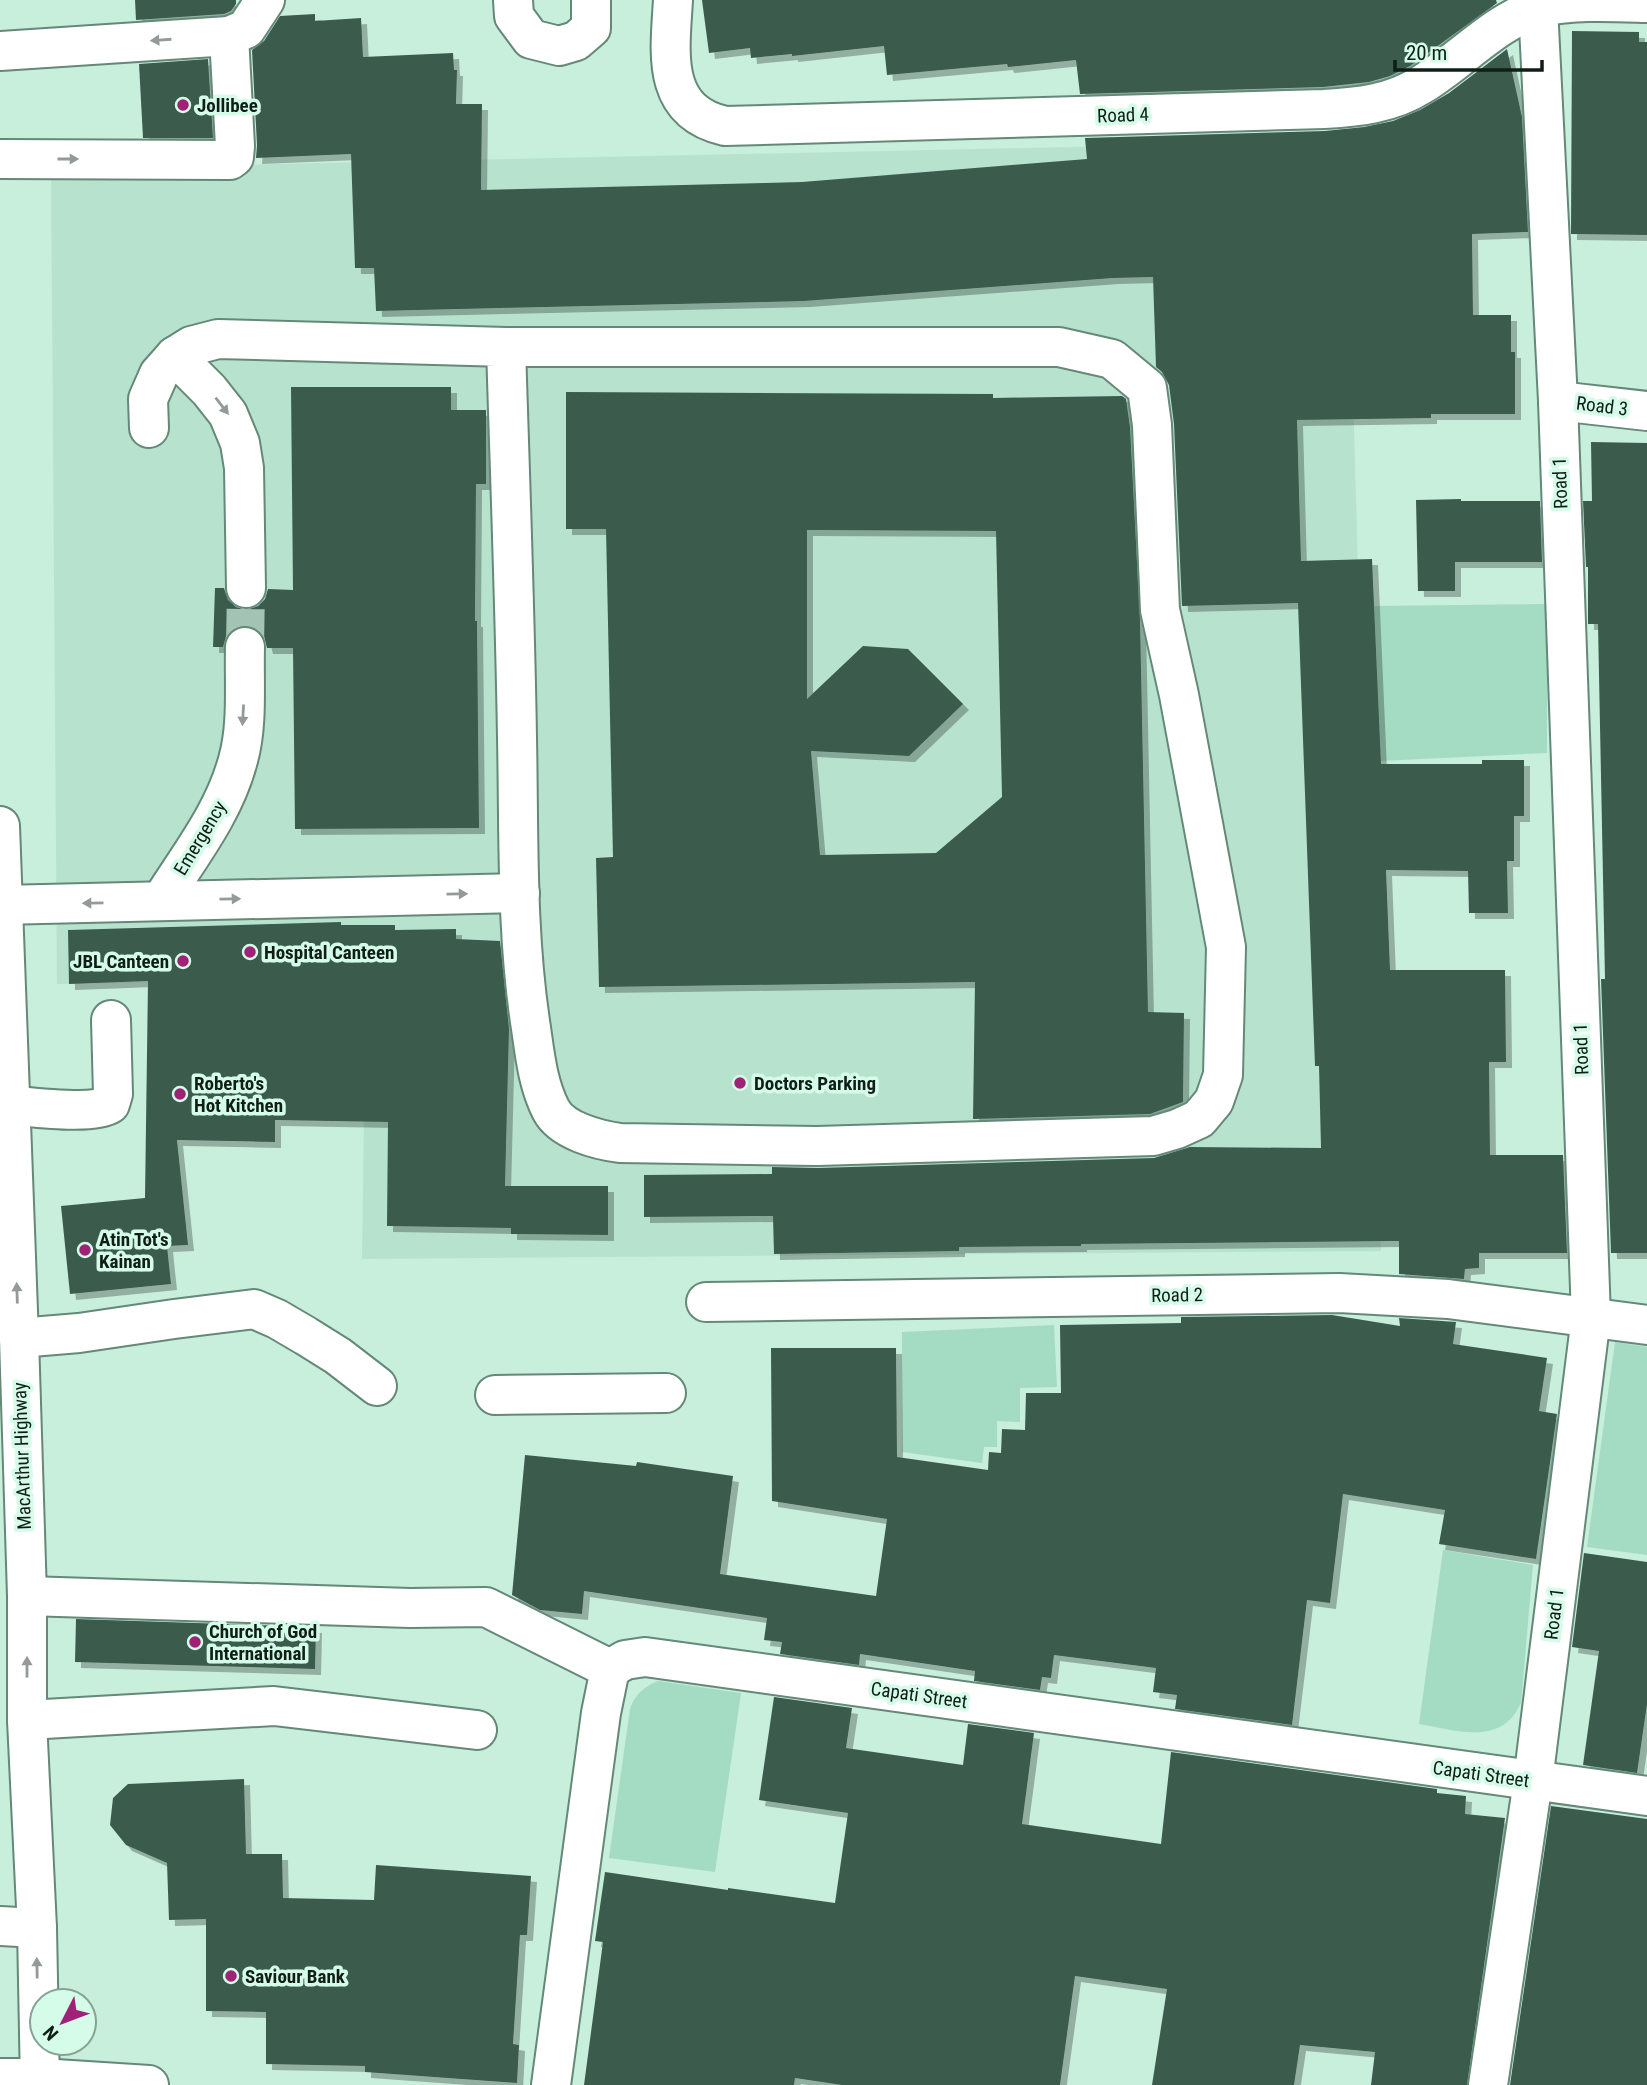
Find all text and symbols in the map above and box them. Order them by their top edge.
scale bar [1395,28,1542,72]
one-way arrow [150,35,172,46]
text: 20 m [1406,41,1447,65]
place label: Jollibee [197,94,258,117]
marker: Jollibee [175,97,191,113]
street label: Road 4 [1097,103,1149,127]
one-way arrow [57,153,79,165]
street label: Road 3 [1575,391,1629,421]
one-way arrow [214,396,229,414]
street label: Road 1 [1548,457,1572,509]
one-way arrow [237,705,248,727]
street label: Emergency [169,797,231,879]
one-way arrow [446,888,468,900]
one-way arrow [219,894,241,905]
one-way arrow [82,897,104,908]
place label: Hospital Canteen [264,941,394,964]
marker: Hospital Canteen [242,944,258,960]
place label: JBL Canteen [73,950,169,973]
marker: JBL Canteen [175,953,191,969]
street label: Road 1 [1569,1023,1593,1075]
place label: Roberto's Hot Kitchen [194,1072,283,1117]
place label: Doctors Parking [754,1072,876,1095]
marker: Doctors Parking [732,1075,748,1091]
marker: Roberto's Hot Kitchen [172,1086,188,1102]
place label: Atin Tot's Kainan [99,1228,169,1273]
marker: Atin Tot's Kainan [77,1242,93,1258]
one-way arrow [12,1281,23,1303]
street label: Road 2 [1151,1283,1203,1307]
street label: MacArthur Highway [8,1382,36,1530]
street label: Road 1 [1539,1587,1569,1641]
place label: Church of God International [209,1620,317,1665]
marker: Church of God International [187,1634,203,1650]
one-way arrow [21,1656,33,1678]
street label: Capati Street [869,1677,969,1713]
street label: Capati Street [1431,1756,1531,1792]
one-way arrow [32,1957,43,1979]
place label: Saviour Bank [245,1965,346,1988]
marker: Saviour Bank [223,1968,239,1984]
north arrow [28,1987,98,2057]
text: N [38,2021,63,2045]

